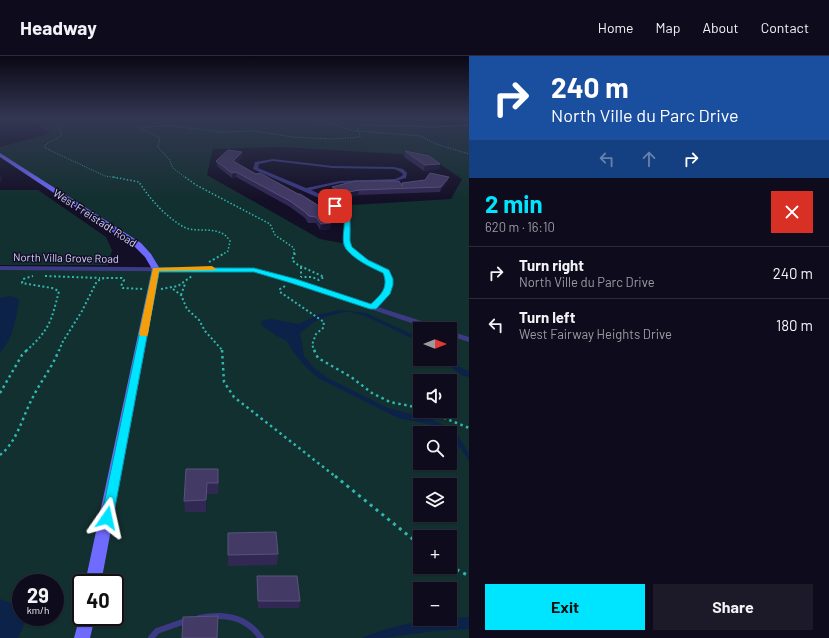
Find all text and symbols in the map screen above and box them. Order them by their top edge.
text: Headway [20,16,97,39]
text: Home [598,19,634,36]
text: Map [656,19,680,36]
text: About [702,19,739,36]
text: Contact [761,19,809,36]
text: 240 m [551,70,629,104]
icon: right [485,72,537,124]
text: North Ville du Parc Drive [551,104,739,126]
icon: left [596,148,618,170]
icon: ahead [638,148,660,170]
icon: right [680,148,702,170]
street label: West Freistadt Road [51,186,139,249]
pin [318,189,352,223]
text: 2 min [485,189,543,218]
button: close [771,191,813,233]
icon: arrive [324,195,346,217]
text: 620 m · 16:10 [485,219,555,235]
street label: North Villa Grove Road [13,250,119,265]
text: Turn right [519,256,584,274]
icon: right [485,262,507,284]
text: 240 m [773,264,813,282]
text: North Ville du Parc Drive [519,274,655,290]
text: Turn left [519,308,575,326]
icon: left [485,314,507,336]
text: 180 m [776,316,813,334]
north arrow [413,322,457,366]
map controls [413,322,457,626]
text: West Fairway Heights Drive [519,326,672,342]
button: sound [413,374,457,418]
button: search [413,426,457,470]
button: layers [413,478,457,522]
position arrow [86,497,128,539]
button: + [413,530,457,574]
speed limit sign: 40 [72,574,124,626]
button: − [413,582,457,626]
text: 29 [27,583,49,607]
button: Exit [485,584,645,630]
button: Share [653,584,813,630]
text: km/h [27,604,49,616]

